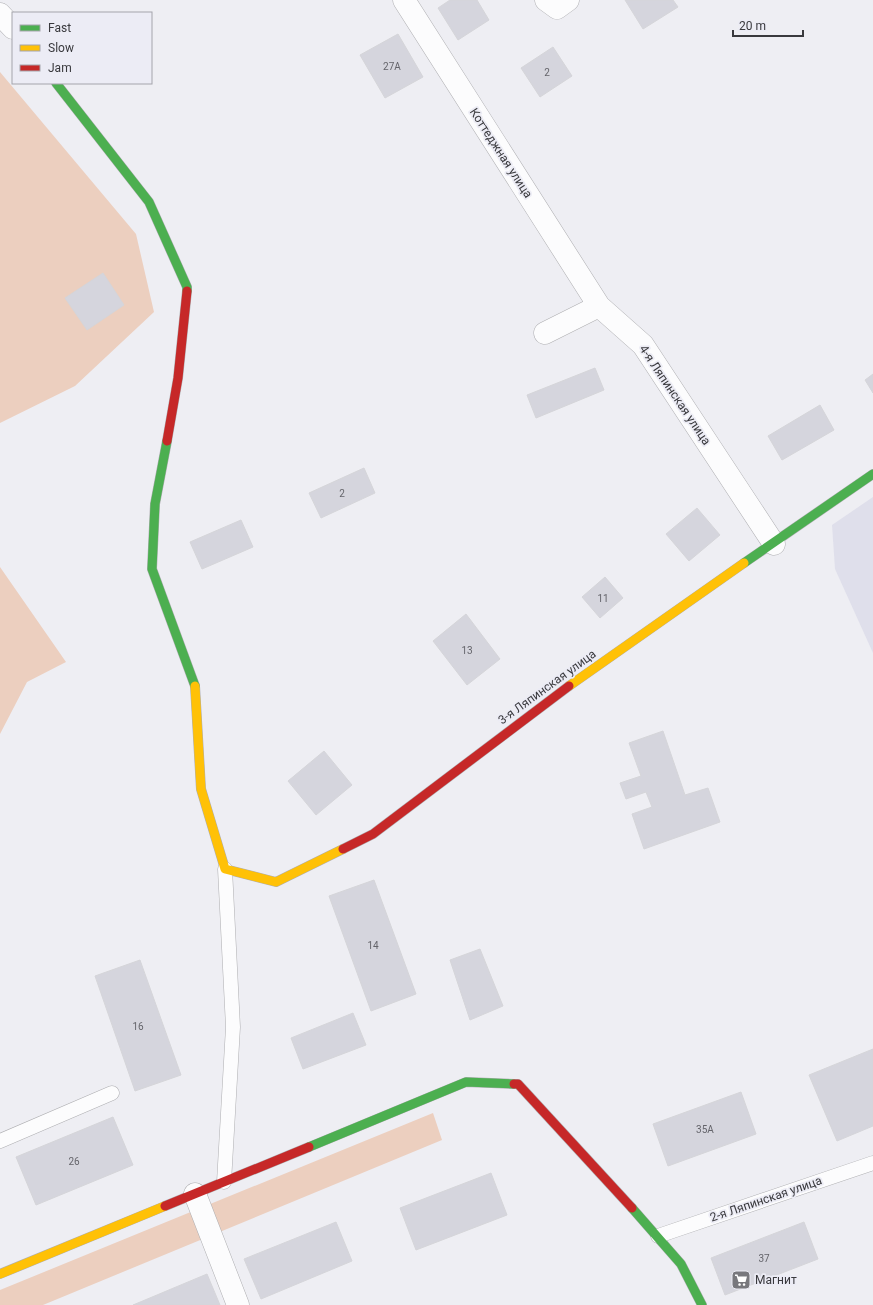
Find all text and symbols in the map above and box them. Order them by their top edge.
legend [12,12,152,84]
scale bar [733,12,803,38]
text: 20 m [739,19,766,33]
text: Fast [48,21,71,35]
text: Slow [48,41,74,55]
text: Jam [48,61,72,75]
house number: 27А [383,61,401,72]
house number: 2 [544,67,550,78]
street label: Коттеджная улица [467,106,535,200]
street label: 4-я Ляпинская улица [636,342,714,448]
house number: 2 [339,488,345,499]
house number: 11 [597,593,609,604]
house number: 13 [461,645,473,656]
street label: 3-я Ляпинская улица [495,647,599,727]
house number: 14 [367,940,379,951]
house number: 16 [132,1021,144,1032]
house number: 35А [696,1124,714,1135]
house number: 26 [68,1156,80,1167]
street label: 2-я Ляпинская улица [708,1173,824,1225]
house number: 37 [758,1253,770,1264]
supermarket icon: Магнит [730,1269,752,1291]
place label: Магнит [755,1273,797,1287]

